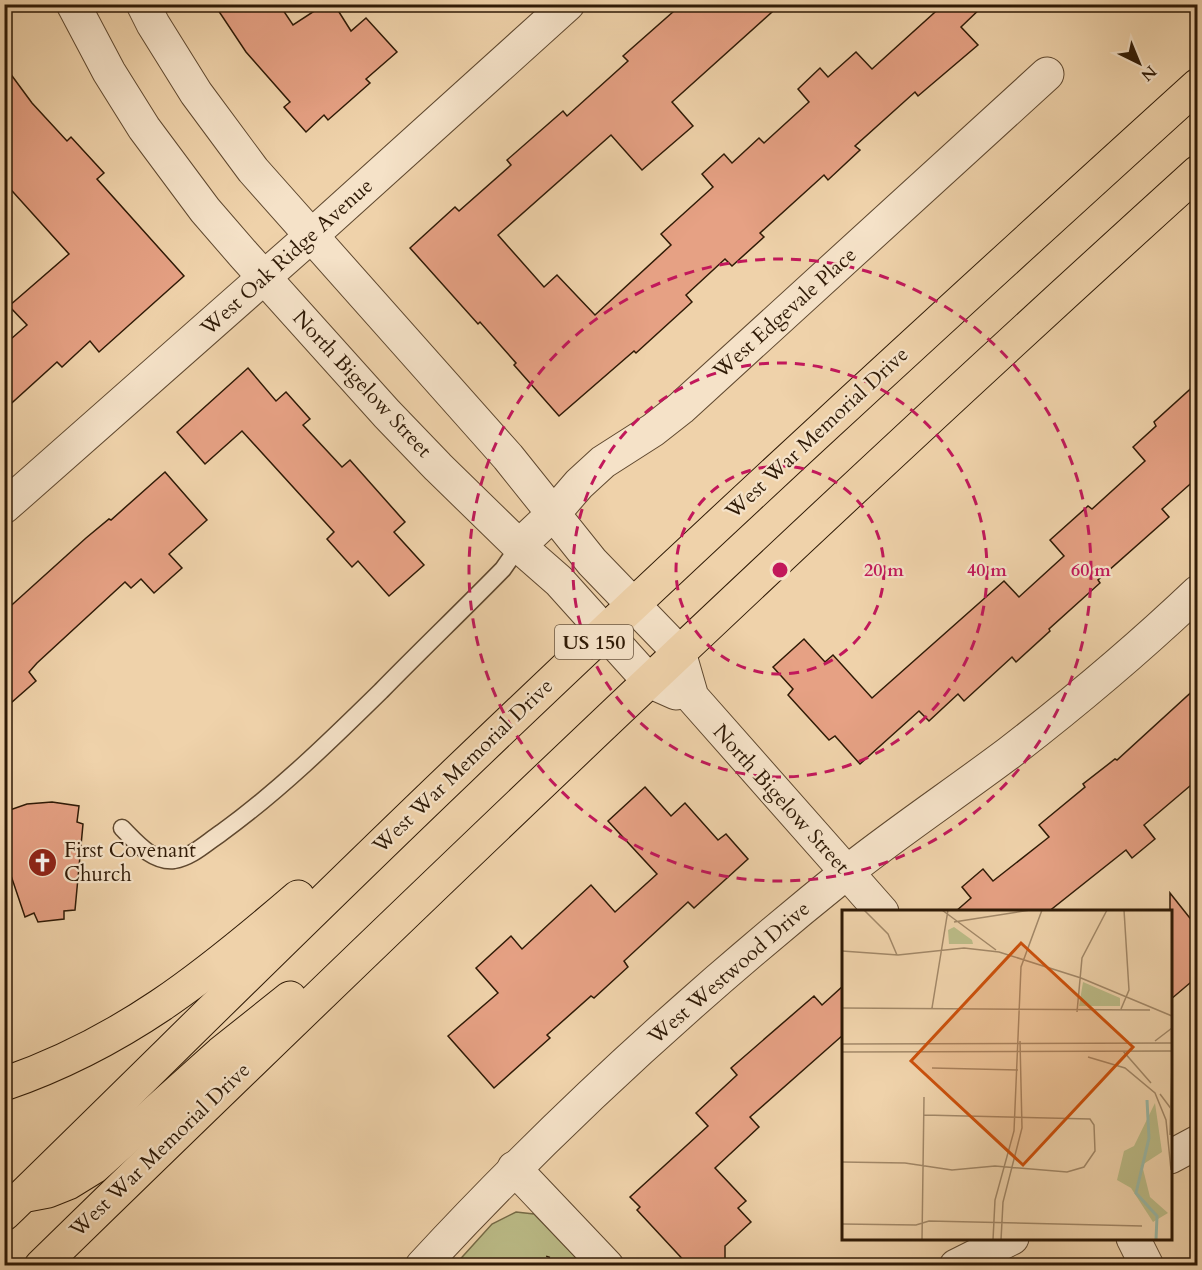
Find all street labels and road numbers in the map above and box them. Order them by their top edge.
street label: West Oak Ridge Avenue [194,172,379,343]
street label: West Edgevale Place [706,241,863,386]
street label: North Bigelow Street [286,304,438,464]
street label: West War Memorial Drive [718,340,915,526]
road number: US 150 [555,625,633,659]
street label: West War Memorial Drive [366,672,560,861]
street label: North Bigelow Street [706,718,856,880]
street label: West Westwood Drive [641,895,816,1052]
street label: West War Memorial Drive [63,1056,257,1245]

